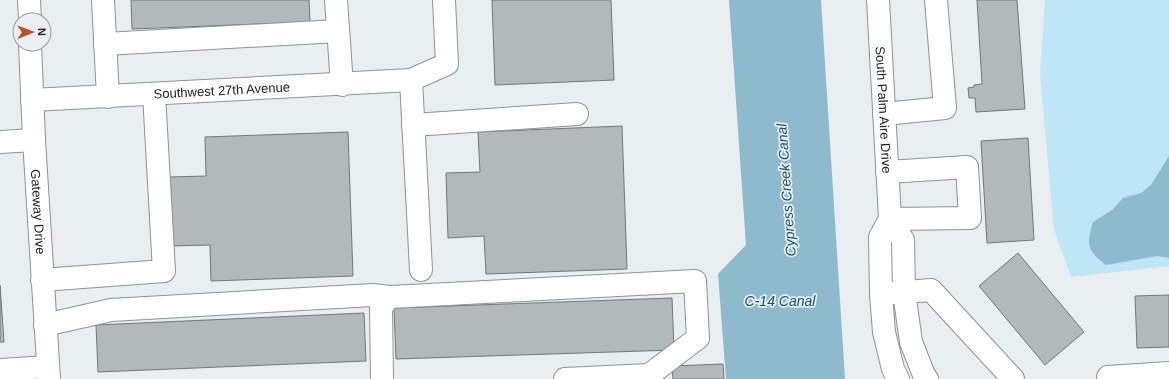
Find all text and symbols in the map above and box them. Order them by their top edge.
north arrow [12,12,52,52]
text: N [36,28,48,36]
street label: South Palm Aire Drive [873,46,894,174]
street label: Southwest 27th Avenue [153,79,290,102]
water label: Cypress Creek Canal [773,122,799,257]
street label: Gateway Drive [28,169,48,255]
water label: C-14 Canal [745,293,816,309]

